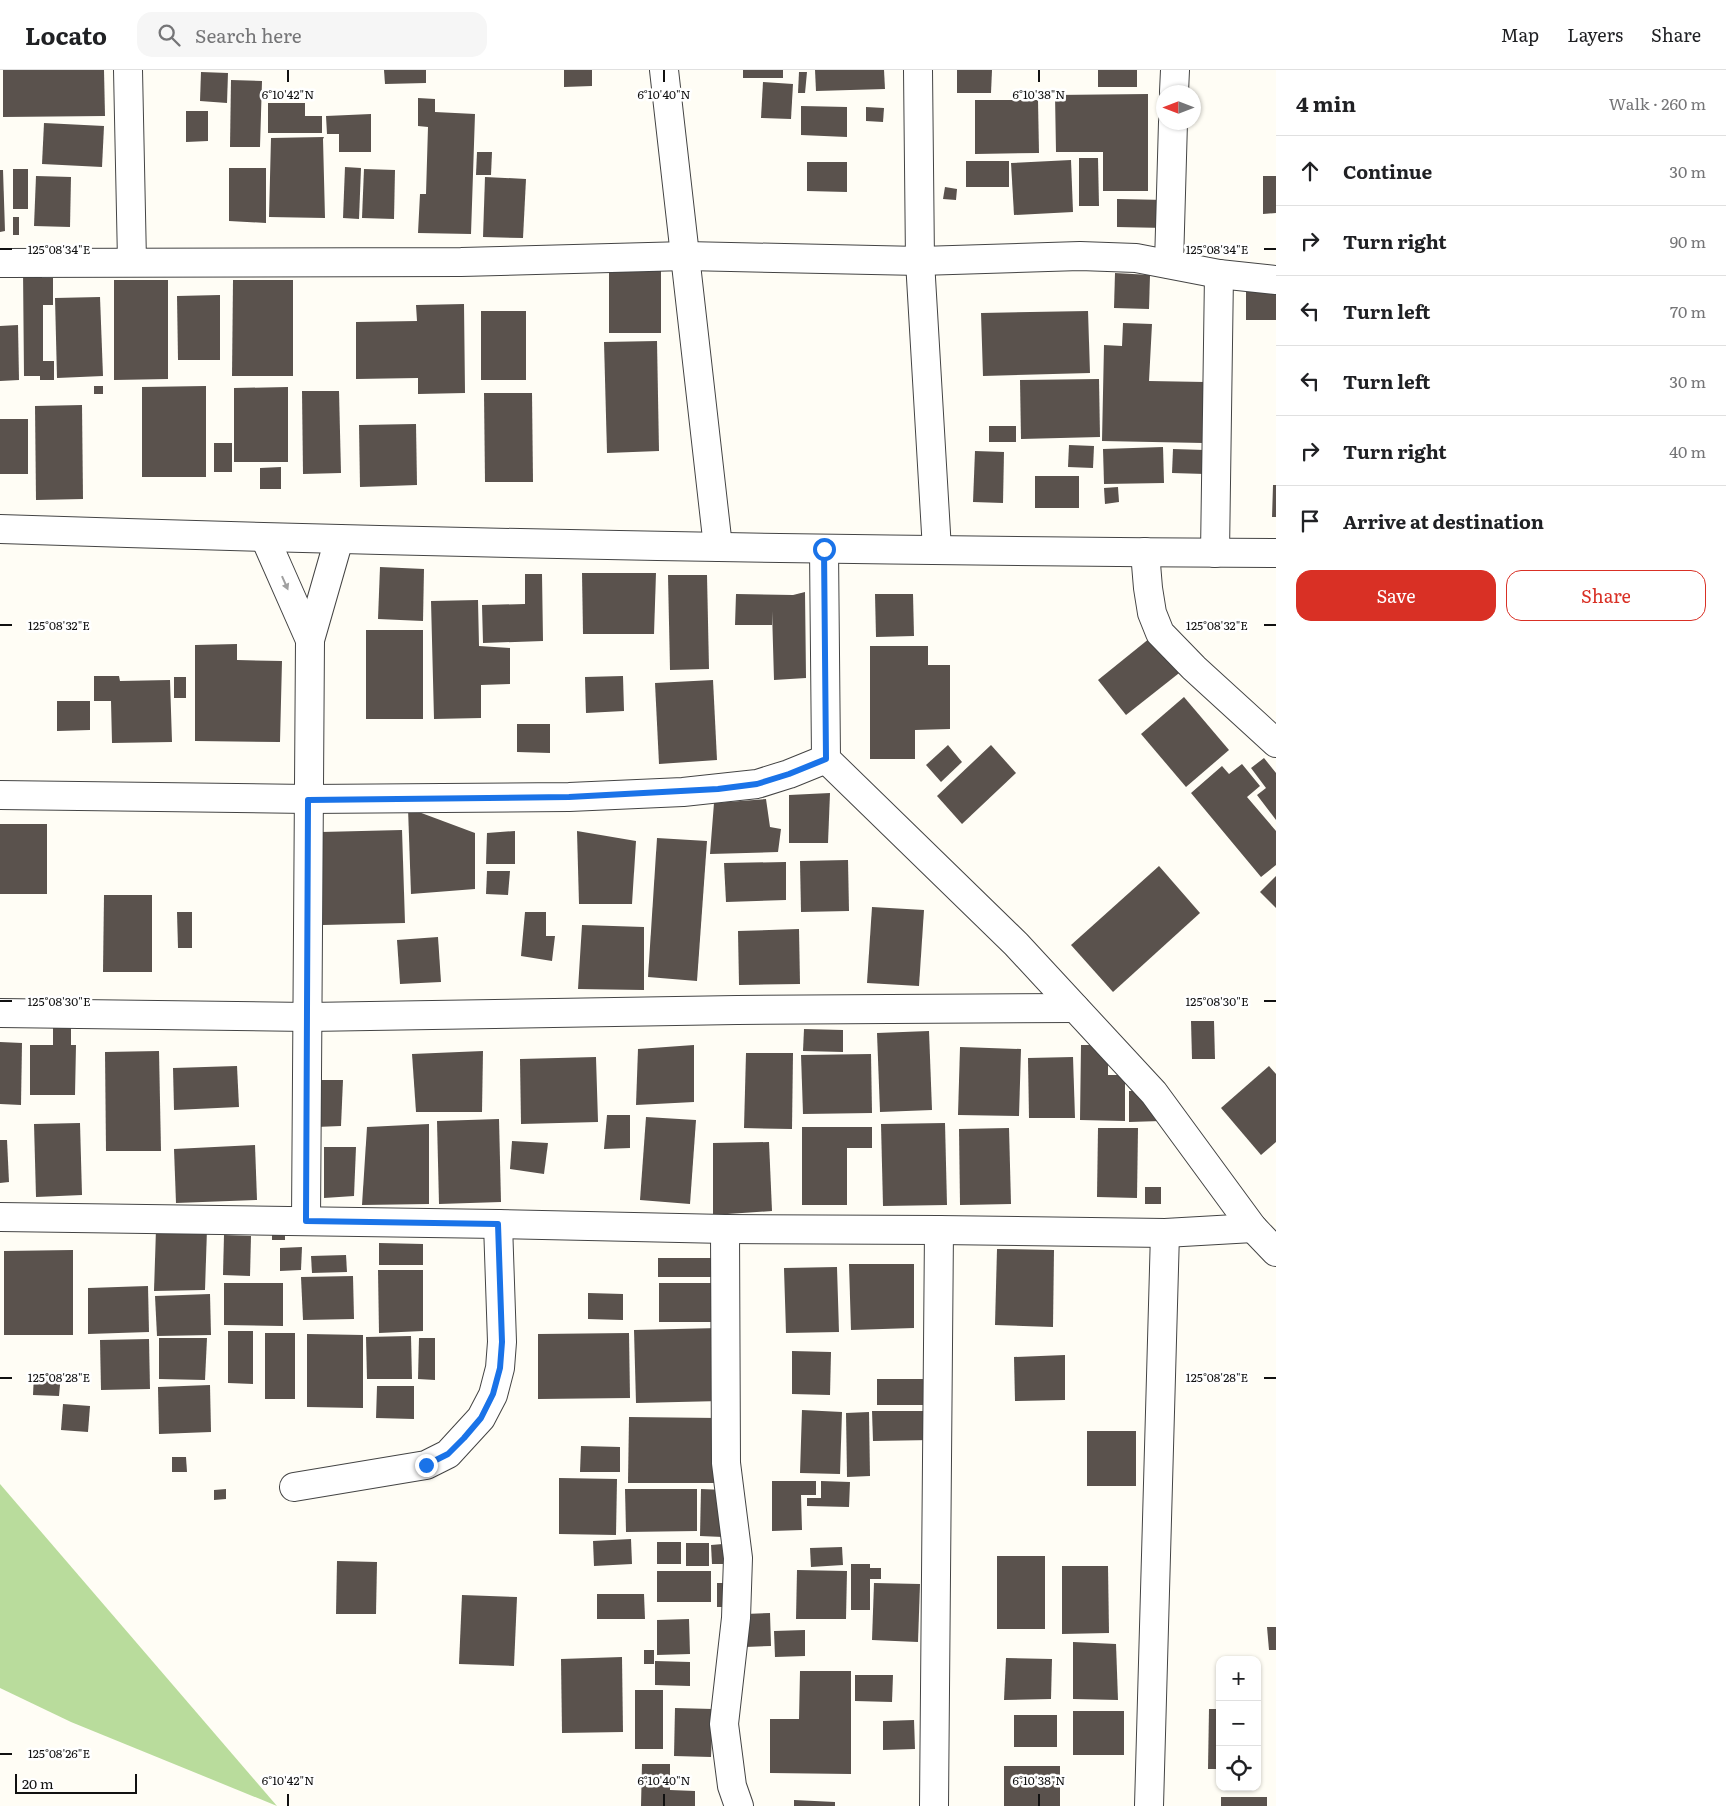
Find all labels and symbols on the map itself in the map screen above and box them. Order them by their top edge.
text: 6°10'42"N [262,85,314,103]
text: 6°10'40"N [637,85,691,103]
text: 6°10'38"N [1013,85,1065,103]
north arrow [1156,85,1201,130]
text: 125°08'34"E [28,240,91,258]
text: 125°08'34"E [1186,240,1249,258]
route start [813,538,836,561]
one-way arrow [281,576,289,590]
text: 125°08'32"E [28,616,90,634]
text: 125°08'32"E [1186,616,1248,634]
text: 125°08'30"E [27,992,91,1010]
text: 125°08'30"E [1185,992,1249,1010]
text: 125°08'28"E [28,1368,91,1386]
text: 125°08'28"E [1186,1368,1249,1386]
route end [415,1454,438,1477]
text: 125°08'26"E [28,1744,90,1762]
scale bar [15,1771,138,1794]
text: 6°10'42"N [262,1771,314,1789]
text: 6°10'40"N [637,1771,691,1789]
text: 6°10'38"N [1013,1771,1065,1789]

